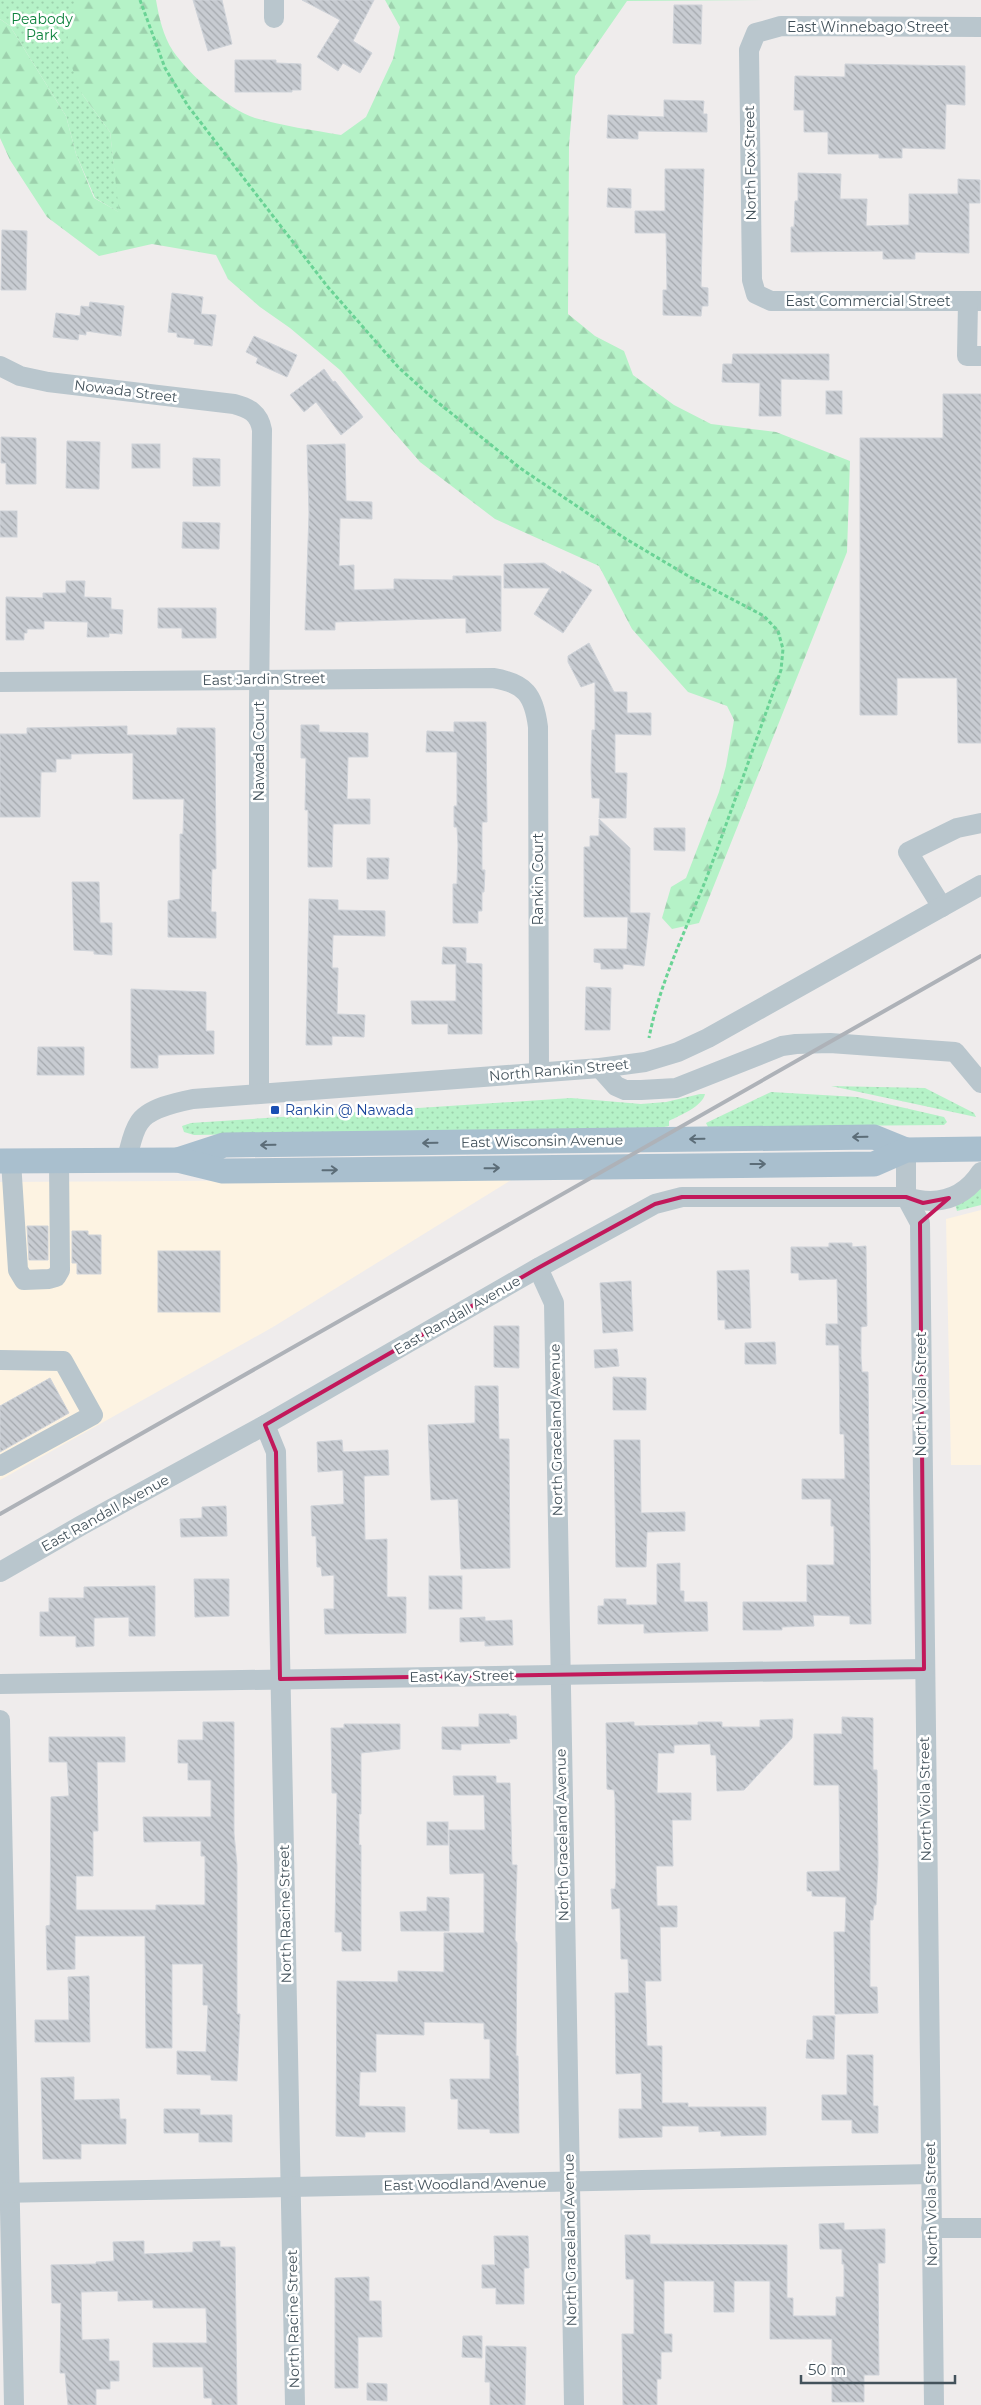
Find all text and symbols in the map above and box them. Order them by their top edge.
park label: Peabody Park [11,10,73,44]
street label: East Winnebago Street [787,18,949,36]
street label: North Fox Street [740,105,760,221]
street label: East Commercial Street [785,292,951,310]
street label: Nowada Street [73,376,179,406]
street label: East Jardin Street [202,669,326,689]
street label: Nawada Court [250,700,268,801]
street label: Rankin Court [529,833,547,925]
street label: North Rankin Street [488,1055,630,1085]
place label: Rankin @ Nawada [285,1101,414,1119]
marker: Rankin @ Nawada [269,1104,281,1116]
street label: East Wisconsin Avenue [461,1131,623,1151]
one-way arrow [852,1133,868,1142]
one-way arrow [690,1135,706,1144]
one-way arrow [422,1138,438,1148]
one-way arrow [260,1140,276,1150]
one-way arrow [749,1159,765,1169]
one-way arrow [484,1163,500,1172]
one-way arrow [322,1165,338,1175]
street label: East Randall Avenue [390,1271,524,1359]
street label: North Viola Street [912,1331,930,1456]
street label: North Graceland Avenue [545,1344,567,1516]
street label: East Randall Avenue [38,1470,172,1556]
street label: East Kay Street [409,1666,515,1686]
street label: North Viola Street [915,1736,935,1862]
street label: North Graceland Avenue [551,1749,573,1921]
street label: North Racine Street [275,1844,295,1983]
street label: North Viola Street [921,2141,941,2267]
street label: North Graceland Avenue [559,2154,581,2326]
street label: East Woodland Avenue [383,2174,547,2194]
street label: North Racine Street [283,2249,303,2388]
scale bar [801,2352,955,2384]
text: 50 m [808,2360,846,2379]

